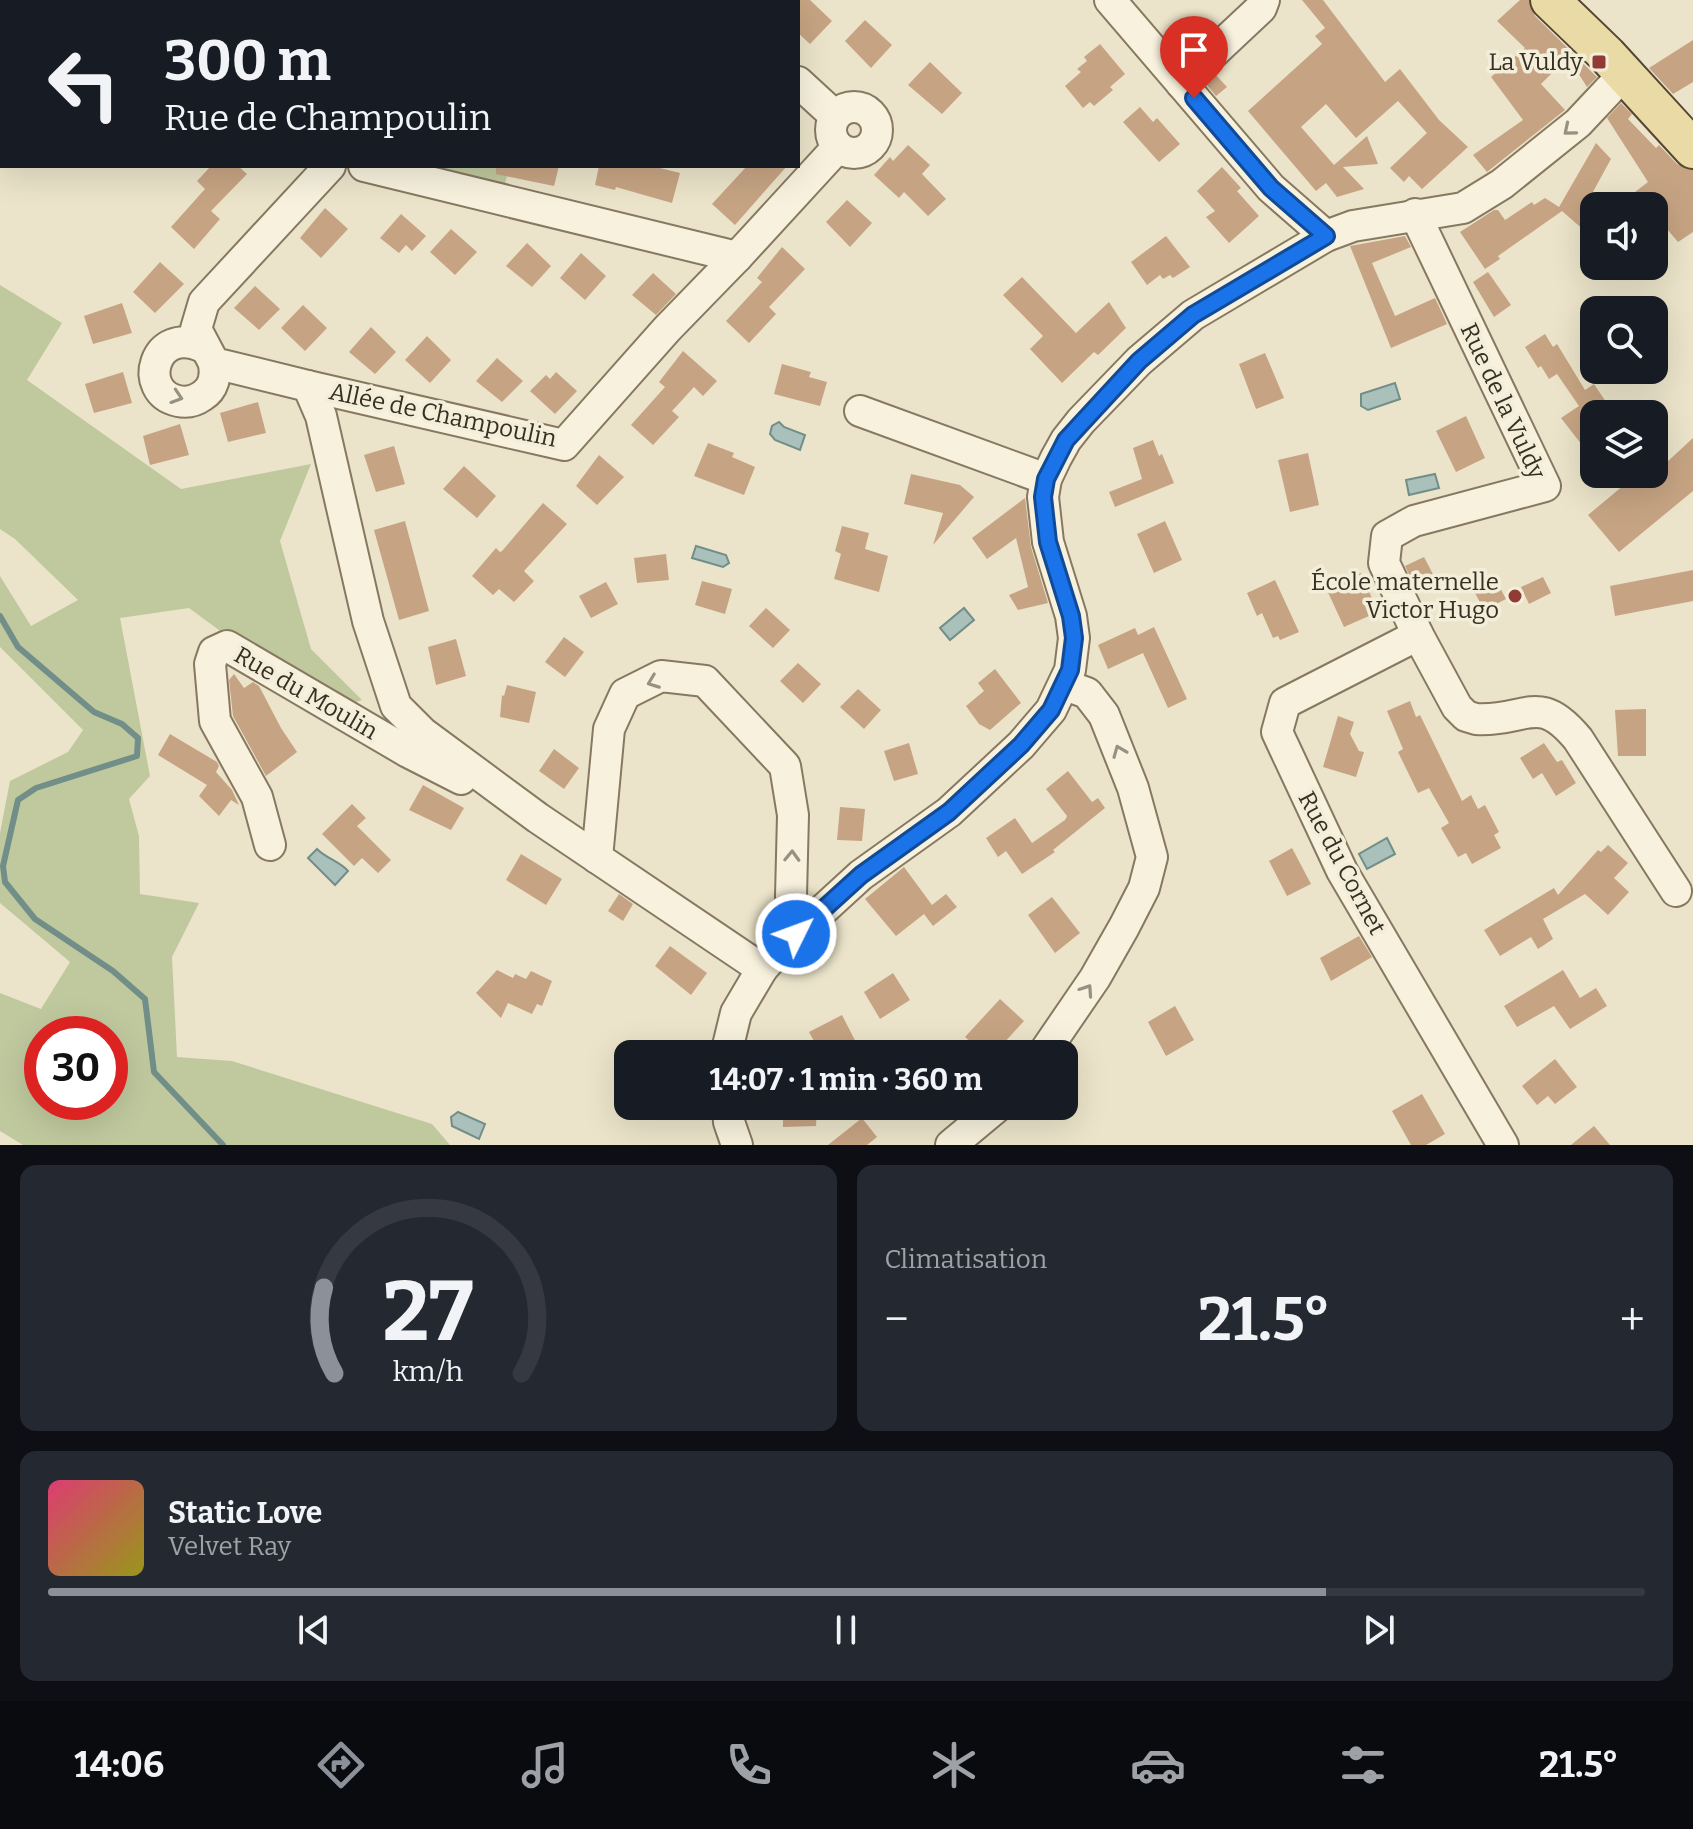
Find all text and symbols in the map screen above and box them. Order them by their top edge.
pin [1160,16,1228,98]
text: 300 m [164,28,331,95]
icon: arrive [1172,28,1216,72]
icon: left [32,32,136,136]
place label: La Vuldy [1488,48,1583,76]
marker: La Vuldy [1590,53,1608,71]
text: Rue de Champoulin [164,96,492,140]
one-way arrow [1564,120,1578,135]
map controls [1580,192,1668,488]
button: sound [1580,192,1668,280]
button: search [1580,296,1668,384]
street label: Rue de la Vuldy [1455,319,1551,484]
street label: Allée de Champoulin [327,377,559,453]
one-way arrow [169,388,183,404]
button: layers [1580,400,1668,488]
place label: École maternelle Victor Hugo [1311,567,1499,624]
marker: École maternelle Victor Hugo [1506,587,1524,605]
street label: Rue du Moulin [229,641,383,745]
one-way arrow [647,672,661,688]
one-way arrow [1112,745,1129,759]
street label: Rue du Cornet [1293,787,1392,940]
one-way arrow [784,849,801,862]
position arrow [754,892,838,976]
one-way arrow [1077,984,1092,998]
speed limit sign: 30 [24,1016,128,1120]
text: 14:07 · 1 min · 360 m [710,1062,982,1098]
text: Climatisation [885,1244,1047,1275]
text: 27 [383,1262,474,1362]
text: 21.5° [1198,1284,1331,1356]
text: − [885,1293,909,1346]
text: + [1620,1293,1645,1346]
text: km/h [393,1354,464,1389]
text: Static Love [168,1495,322,1531]
text: Velvet Ray [168,1531,291,1562]
icon: previous [292,1608,336,1652]
icon: pause [824,1608,868,1652]
icon: next [1357,1608,1401,1652]
icon: directions [313,1737,369,1793]
icon: music [517,1737,573,1793]
icon: phone [721,1737,777,1793]
icon: climate [926,1737,982,1793]
icon: car [1130,1737,1186,1793]
icon: filters [1335,1737,1391,1793]
text: 14:06 [74,1743,164,1787]
text: 21.5° [1539,1743,1619,1787]

